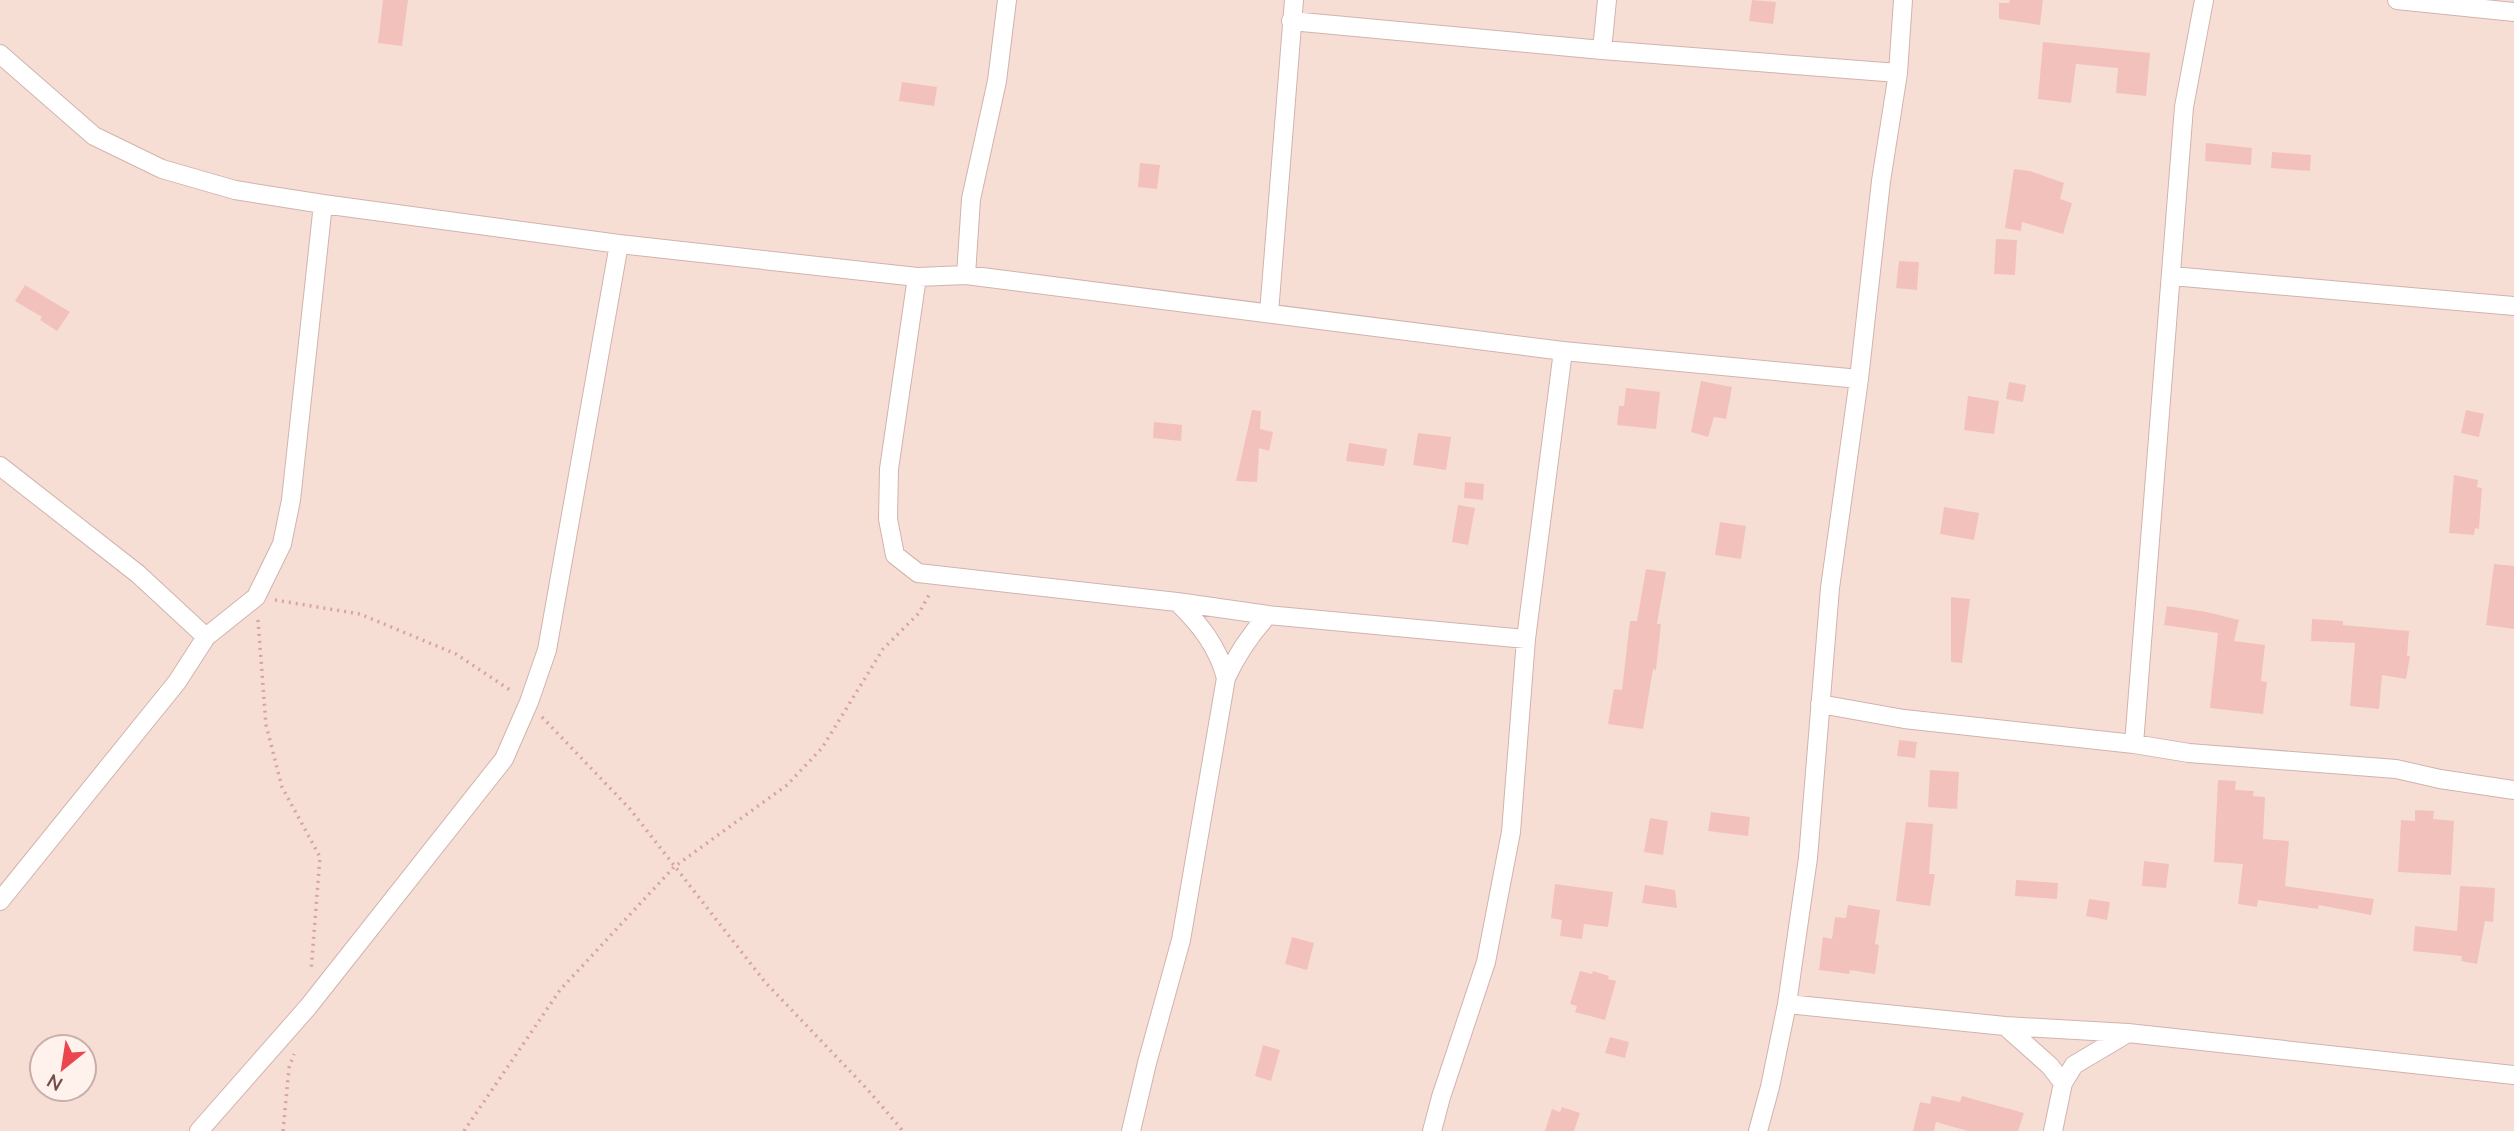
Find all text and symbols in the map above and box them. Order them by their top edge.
north arrow [28,1033,98,1103]
text: N [42,1067,68,1097]

